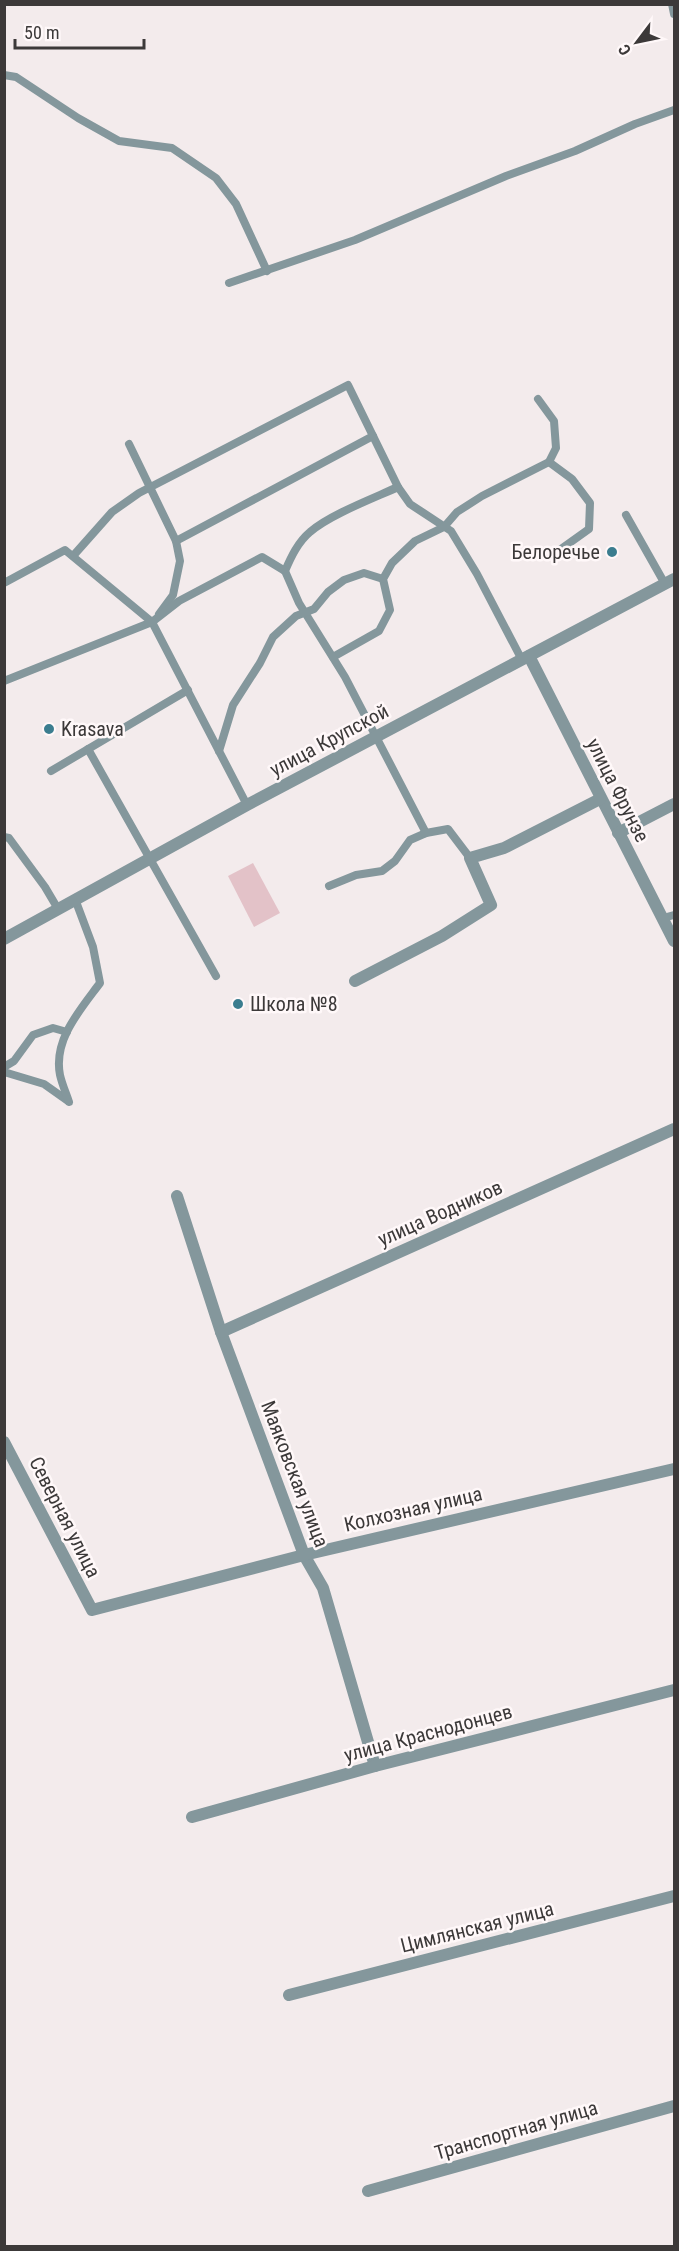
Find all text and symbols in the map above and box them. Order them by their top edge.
scale bar [15,12,144,50]
north arrow [607,12,667,72]
text: 50 m [24,22,59,43]
text: С [614,41,635,59]
place label: Белоречье [512,540,600,564]
marker: Белоречье [605,545,619,559]
street label: улица Крупской [265,699,393,781]
place label: Krasava [61,717,124,741]
marker: Krasava [42,722,56,736]
street label: улица Фрунзе [582,734,654,846]
place label: Школа №8 [250,992,338,1016]
marker: Школа №8 [231,997,245,1011]
street label: улица Водников [374,1175,506,1251]
street label: Маяковская улица [256,1397,334,1551]
street label: Северная улица [24,1453,106,1581]
street label: Колхозная улица [342,1481,484,1537]
street label: улица Краснодонцев [341,1699,515,1767]
street label: Цимлянская улица [398,1896,556,1958]
street label: Транспортная улица [432,2095,600,2165]

